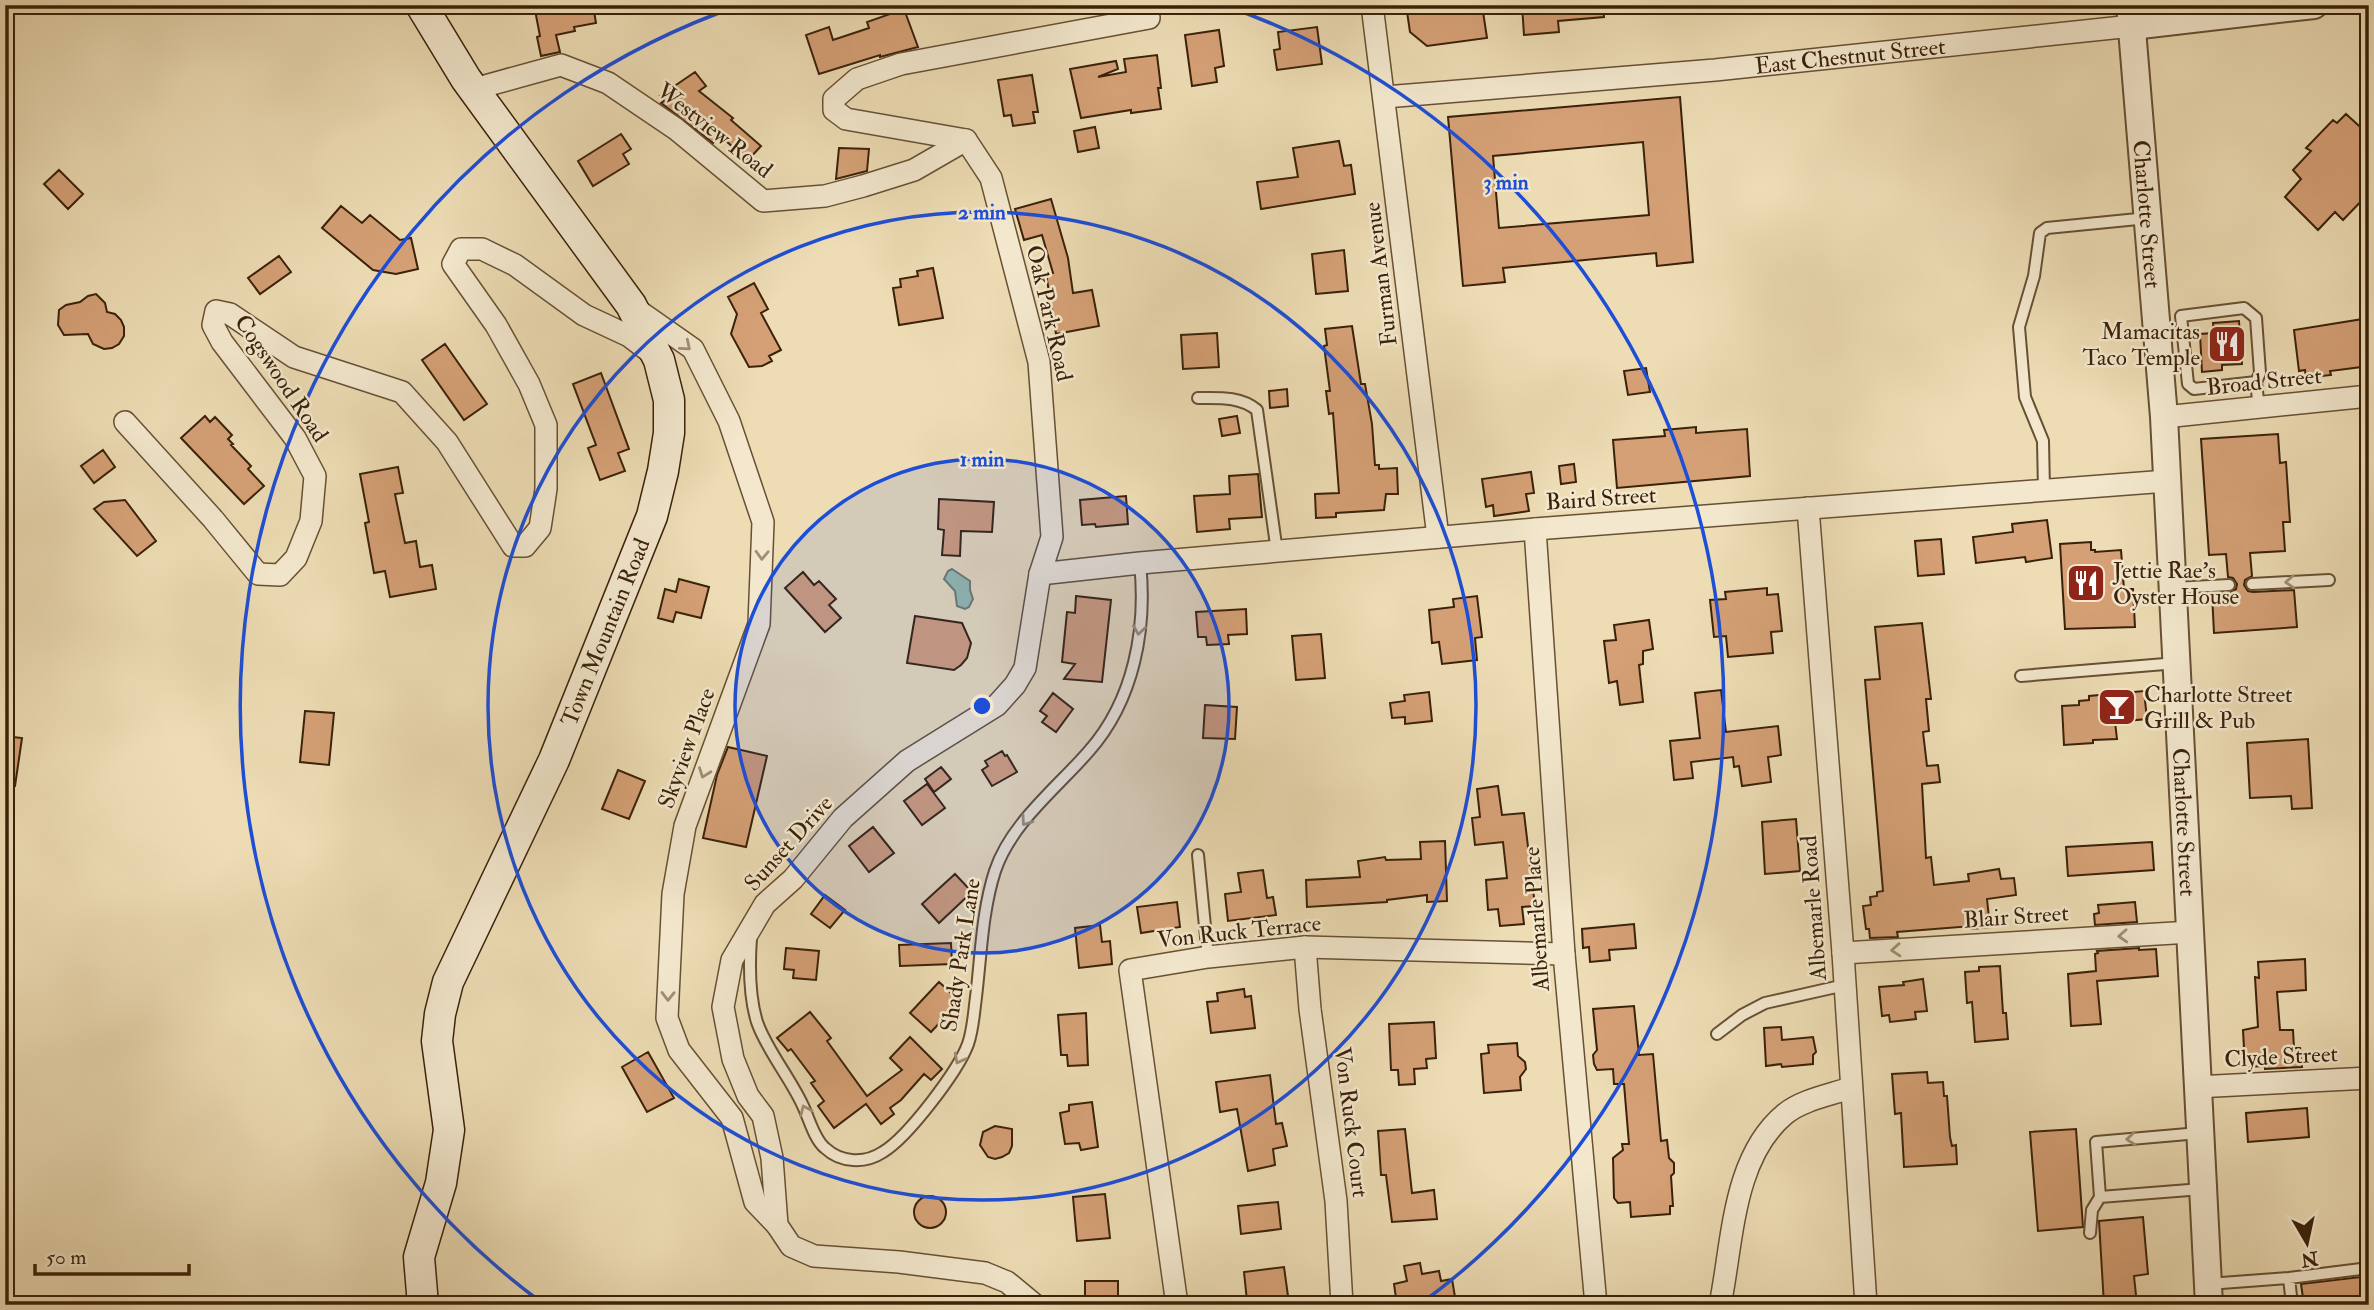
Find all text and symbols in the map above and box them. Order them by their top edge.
street label: East Chestnut Street [1753,32,1947,81]
street label: Westview Road [650,76,778,185]
street label: Charlotte Street [2126,139,2167,290]
text: 3 min [1483,169,1529,196]
text: 2 min [958,199,1006,226]
street label: Furman Avenue [1357,200,1404,348]
street label: Oak Park Road [1020,242,1079,384]
street label: Cogswood Road [228,309,335,448]
place label: Mamacitas Taco Temple [2082,317,2200,373]
restaurant icon: Mamacitas Taco Temple [2206,323,2248,365]
one-way arrow [678,337,691,350]
street label: Broad Street [2205,361,2323,402]
text: 1 min [960,446,1004,473]
street label: Baird Street [1545,480,1657,517]
street label: Town Mountain Road [555,534,656,730]
one-way arrow [754,550,769,561]
place label: Jettie Rae's Oyster House [2112,556,2240,611]
restaurant icon: Jettie Rae's Oyster House [2065,562,2107,604]
one-way arrow [2285,574,2296,589]
one-way arrow [1132,625,1147,636]
place label: Charlotte Street Grill & Pub [2144,680,2293,735]
street label: Skyview Place [651,684,722,812]
bar icon: Charlotte Street Grill & Pub [2096,686,2138,728]
centre of rings [970,694,994,718]
street label: Charlotte Street [2166,747,2202,897]
one-way arrow [699,766,713,778]
street label: Sunset Drive [738,789,839,897]
one-way arrow [1022,813,1034,826]
street label: Albemarle Road [1794,834,1833,983]
street label: Albemarle Place [1517,845,1556,993]
street label: Shady Park Lane [934,876,987,1034]
street label: Blair Street [1963,898,2070,935]
street label: Von Ruck Terrace [1156,908,1323,955]
one-way arrow [2117,928,2128,943]
one-way arrow [1890,942,1901,957]
one-way arrow [660,990,675,1001]
street label: Clyde Street [2223,1039,2339,1074]
street label: Von Ruck Court [1328,1045,1375,1199]
one-way arrow [954,1052,967,1065]
one-way arrow [799,1105,813,1117]
one-way arrow [2125,1131,2136,1146]
north arrow [2272,1208,2342,1278]
scale bar [35,1233,189,1277]
text: 50 m [46,1244,87,1271]
text: N [2298,1245,2321,1272]

